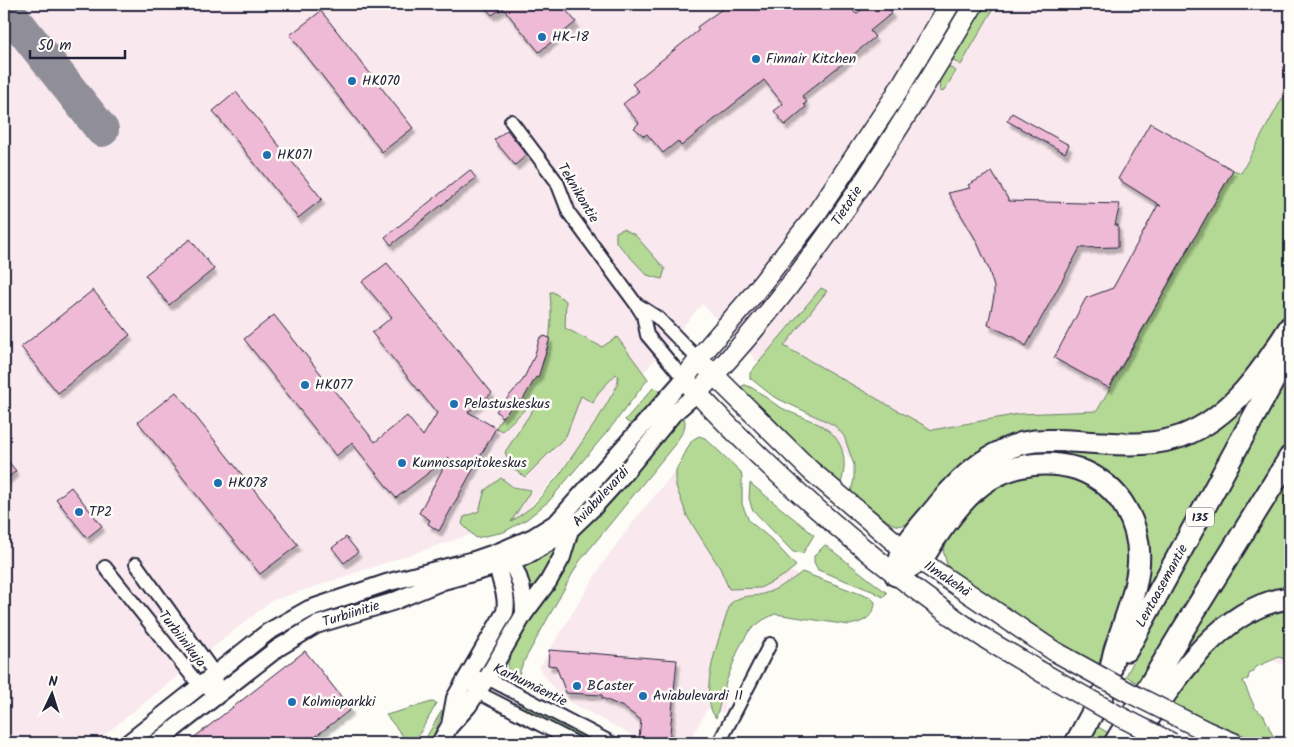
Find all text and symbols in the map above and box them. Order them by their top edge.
place label: HK-18 [552,26,589,48]
scale bar [30,28,125,60]
marker: HK-18 [536,31,548,43]
text: 50 m [38,34,72,58]
place label: Finnair Kitchen [766,48,856,70]
marker: Finnair Kitchen [750,53,762,65]
place label: HK070 [362,70,400,92]
marker: HK070 [346,75,358,87]
place label: HK071 [277,144,313,166]
marker: HK071 [261,149,273,161]
street label: Teknikontie [551,159,605,228]
street label: Tietotie [826,181,869,230]
place label: HK077 [315,374,353,396]
marker: HK077 [299,379,311,391]
place label: Pelastuskeskus [464,393,550,415]
marker: Pelastuskeskus [448,398,460,410]
place label: Kunnossapitokeskus [412,452,527,474]
marker: Kunnossapitokeskus [396,457,408,469]
street label: Aviabulevardi [567,461,635,532]
place label: HK078 [228,472,268,494]
marker: HK078 [212,477,224,489]
place label: TP2 [89,501,112,523]
marker: TP2 [73,506,85,518]
road number: 135 [1186,508,1214,526]
street label: Lentoasemantie [1130,540,1194,632]
street label: Ilmakehä [919,555,976,604]
street label: Turbiinitie [320,595,383,633]
street label: Turbiinikuja [153,606,211,672]
street label: Karhumäentie [489,658,572,713]
north arrow [28,670,78,720]
text: N [48,671,58,693]
place label: BCaster [587,675,635,697]
marker: BCaster [571,680,583,692]
place label: Aviabulevardi II [653,685,743,707]
marker: Aviabulevardi II [637,690,649,702]
place label: Kolmioparkki [302,691,376,713]
marker: Kolmioparkki [286,696,298,708]

